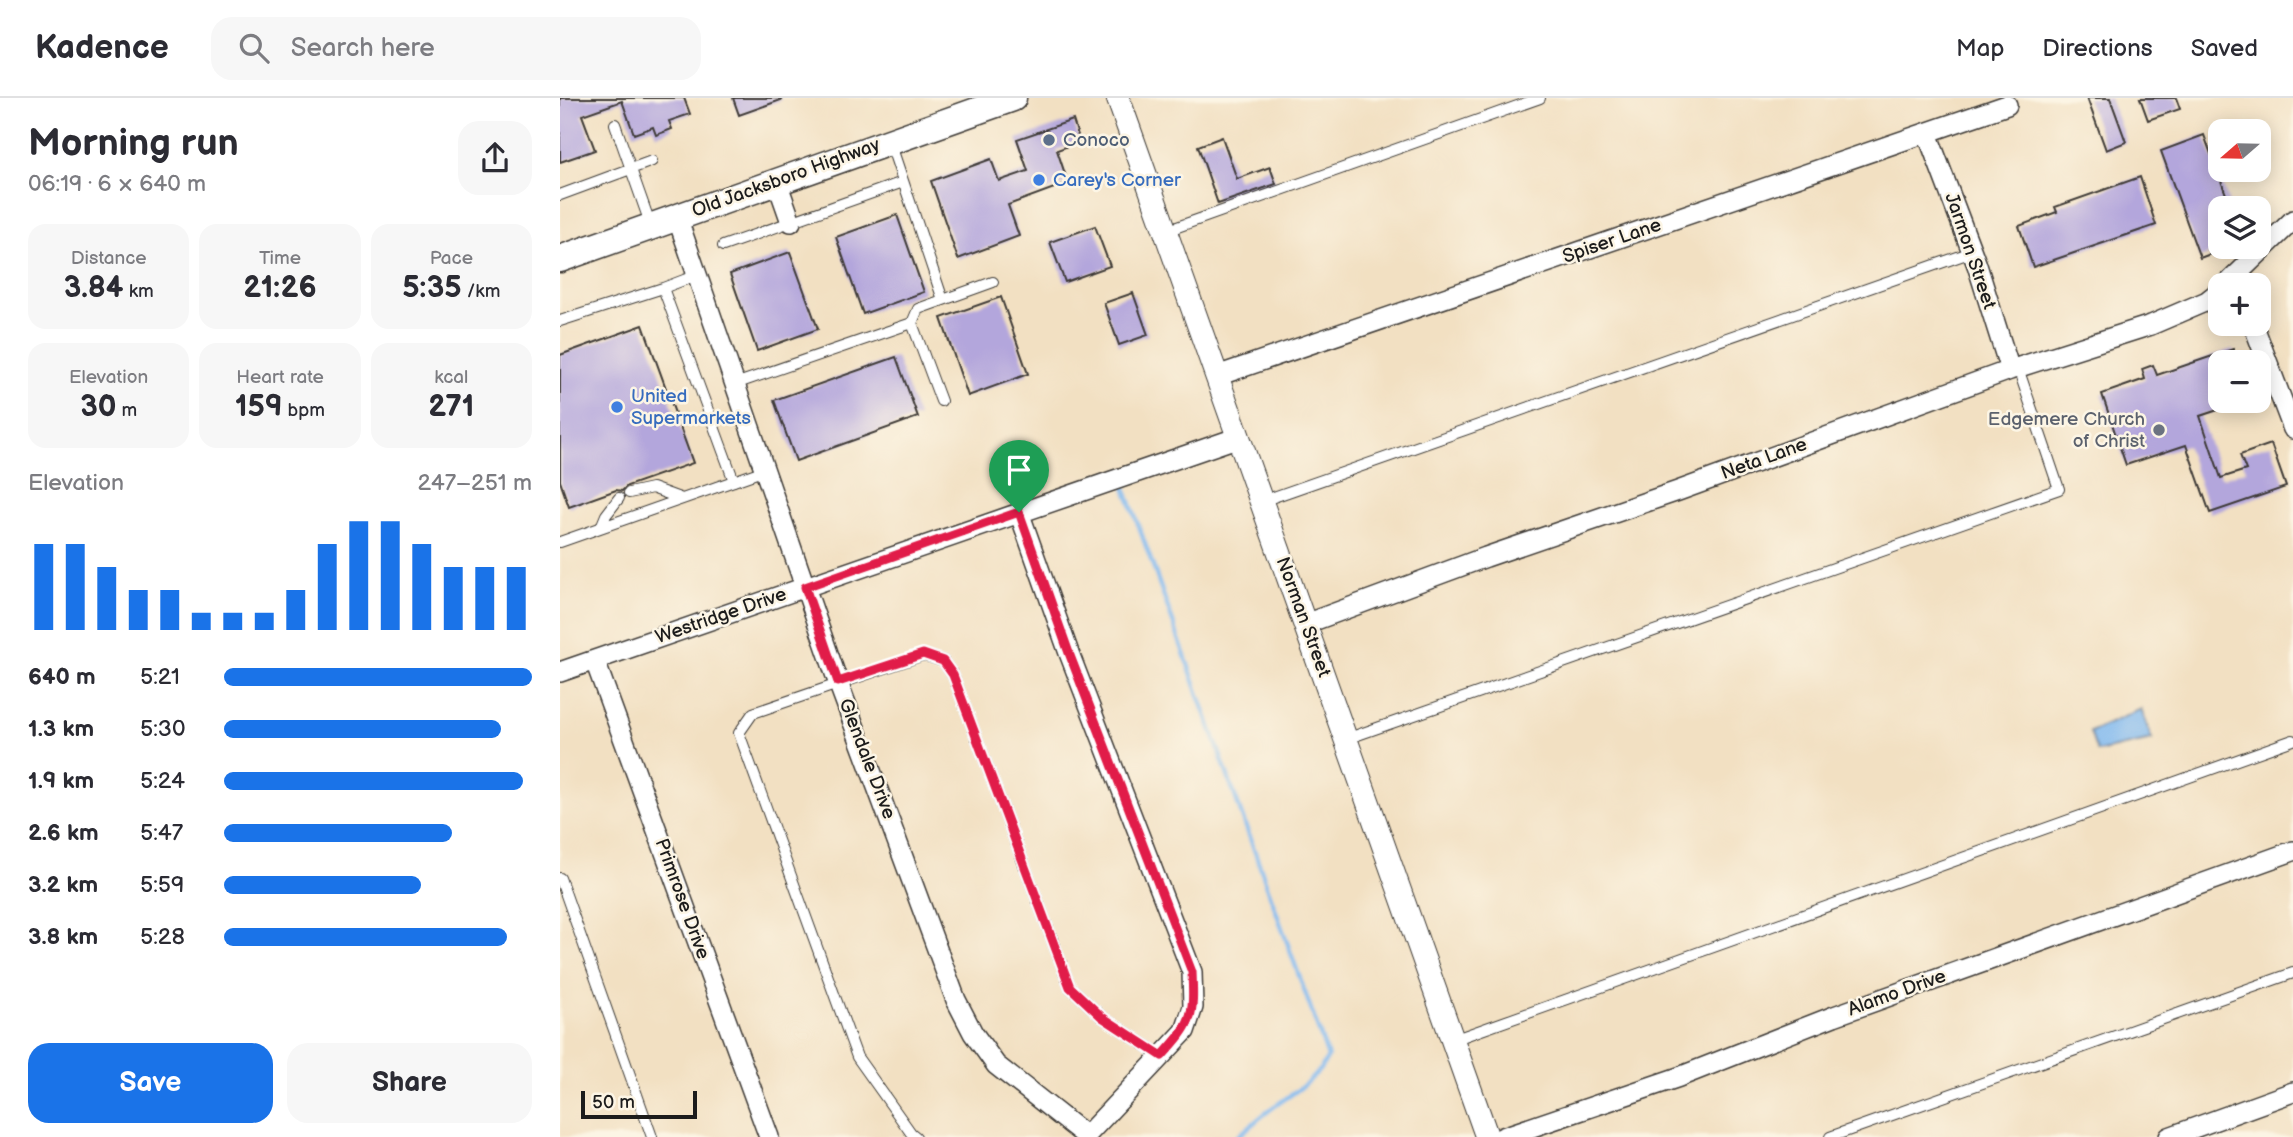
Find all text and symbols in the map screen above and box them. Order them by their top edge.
search box [211,17,701,80]
text: Kadence [35,28,169,68]
icon: search [235,29,273,67]
text: Search here [291,33,435,64]
text: Map [1956,34,2004,63]
text: Directions [2042,34,2153,63]
text: Saved [2191,34,2258,63]
north arrow [2208,119,2272,182]
map controls [2208,119,2271,413]
text: Morning run [28,121,239,166]
button: share [458,121,532,195]
place label: Conoco [1063,129,1130,152]
marker: Conoco [1041,132,1057,148]
street label: Old Jacksboro Highway [689,133,883,223]
place label: Carey's Corner [1053,169,1182,192]
text: 06:19 · 6 × 640 m [28,170,206,198]
marker: Carey's Corner [1031,172,1047,188]
street label: Jarmon Street [1939,190,2001,312]
button: layers [2208,196,2271,259]
street label: Spiser Lane [1560,213,1664,269]
text: Distance [71,247,147,270]
text: Time [259,247,301,270]
text: Pace [430,247,473,270]
text: 3.84 [64,270,124,306]
text: 21:26 [243,270,317,306]
text: 5:35 [402,270,462,306]
button: + [2208,273,2271,336]
text: km [124,280,154,303]
text: /km [462,280,500,303]
button: − [2208,350,2271,413]
text: Elevation [69,366,148,389]
text: Heart rate [236,366,324,389]
text: kcal [434,366,468,389]
place label: United Supermarkets [631,385,751,430]
text: 30 [80,389,116,425]
text: 159 [235,389,282,425]
text: 271 [428,389,475,425]
text: m [116,399,137,422]
text: bpm [282,399,325,422]
marker: United Supermarkets [609,399,625,415]
place label: Edgemere Church of Christ [1988,408,2145,453]
marker: Edgemere Church of Christ [2151,422,2167,438]
street label: Neta Lane [1718,433,1810,485]
pin [989,440,1049,512]
icon: arrive [1000,451,1038,489]
text: Elevation [28,469,124,497]
text: 247–251 m [417,469,532,497]
street label: Norman Street [1271,554,1335,680]
street label: Westridge Drive [652,583,790,649]
text: 640 m [28,663,96,691]
text: 5:21 [140,663,180,691]
street label: Glendale Drive [833,696,901,822]
text: 1.3 km [28,715,94,743]
text: 5:30 [140,715,186,743]
text: 1.9 km [28,767,94,795]
text: 5:24 [140,767,185,795]
text: 2.6 km [28,819,99,847]
text: 5:47 [140,819,183,847]
street label: Primrose Drive [650,836,714,962]
text: 3.2 km [28,871,98,899]
text: 5:59 [140,871,184,899]
text: 3.8 km [28,923,98,951]
text: 5:28 [140,923,185,951]
street label: Alamo Drive [1845,965,1949,1021]
button: Save [28,1043,273,1123]
button: Share [287,1043,532,1123]
scale bar [581,1088,696,1120]
text: 50 m [592,1091,635,1114]

